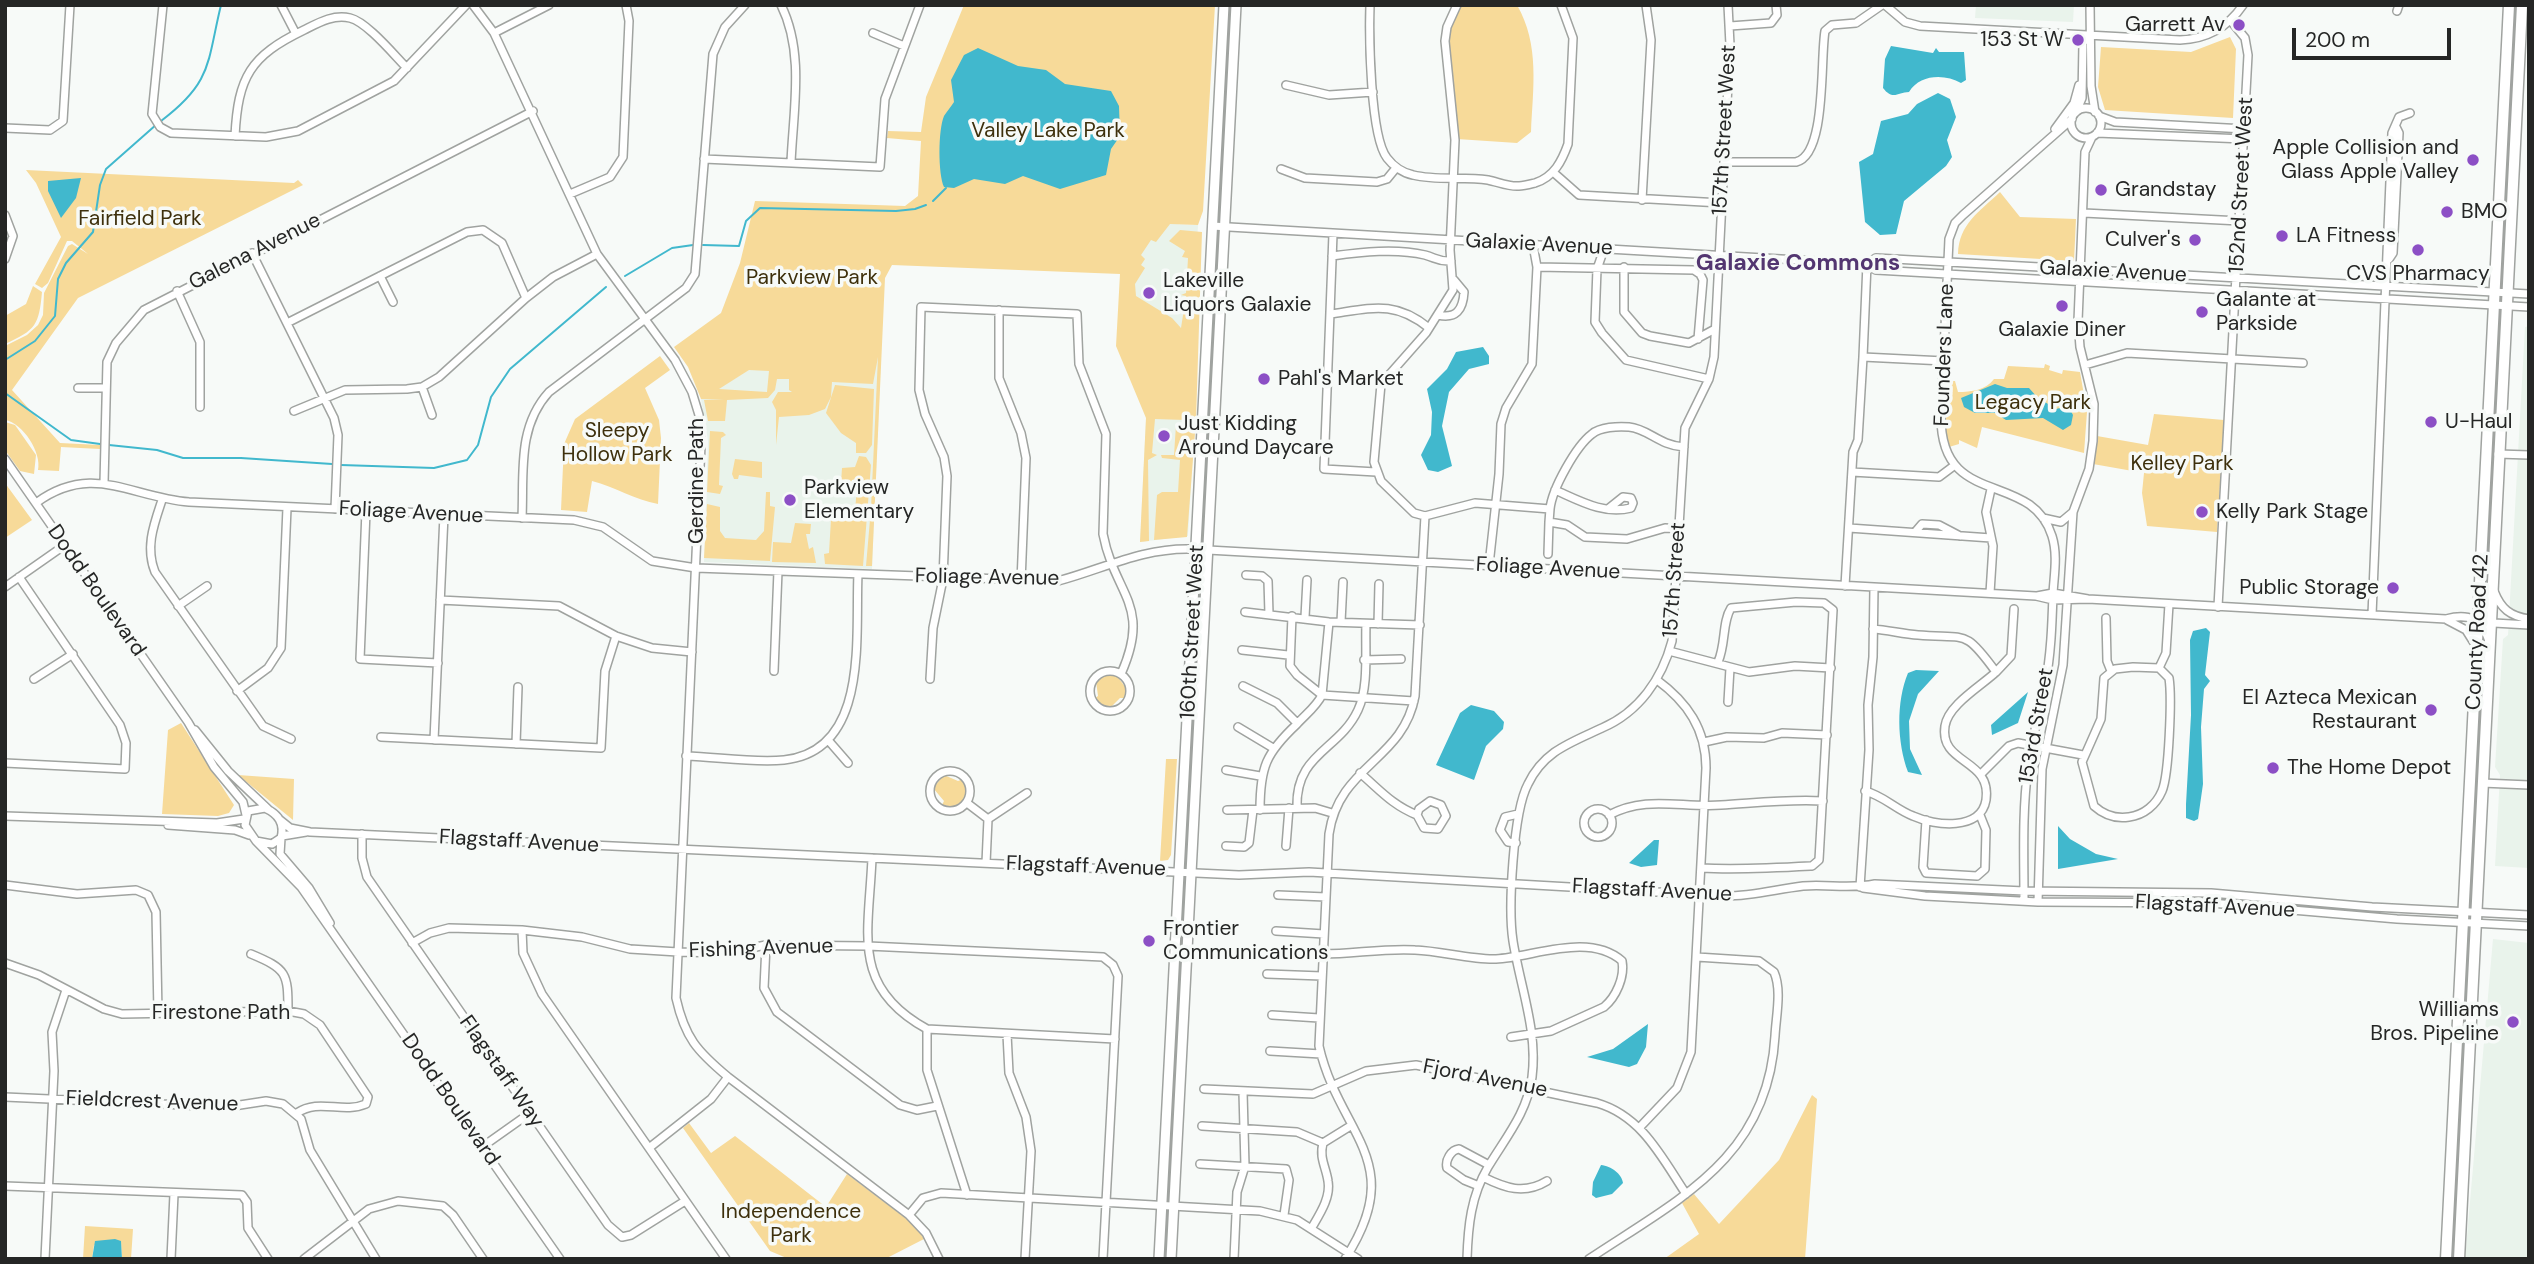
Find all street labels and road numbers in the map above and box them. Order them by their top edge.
street label: 157th Street West [1708,44,1742,216]
street label: 152nd Street West [2225,96,2259,274]
street label: Galena Avenue [185,208,325,296]
street label: Galaxie Avenue [1465,229,1613,261]
street label: Galaxie Avenue [2039,256,2187,288]
street label: Founders Lane [1930,283,1960,427]
street label: Gerdine Path [684,418,710,544]
street label: Foliage Avenue [338,497,484,529]
street label: Dodd Boulevard [41,520,151,662]
street label: 157th Street [1658,521,1692,639]
street label: 160th Street West [1176,544,1210,720]
street label: Foliage Avenue [1475,553,1621,585]
street label: County Road 42 [2461,553,2495,711]
street label: Foliage Avenue [915,564,1059,592]
street label: 153rd Street [2014,666,2060,786]
street label: Flagstaff Avenue [438,825,600,859]
street label: Flagstaff Avenue [1006,852,1166,882]
street label: Flagstaff Avenue [1571,874,1733,908]
street label: Flagstaff Avenue [2134,890,2296,924]
street label: Fishing Avenue [688,934,834,964]
street label: Firestone Path [152,1000,290,1026]
street label: Flagstaff Way [453,1011,549,1133]
street label: Dodd Boulevard [395,1029,505,1171]
street label: Fjord Avenue [1421,1055,1549,1103]
street label: Fieldcrest Avenue [65,1086,239,1118]

